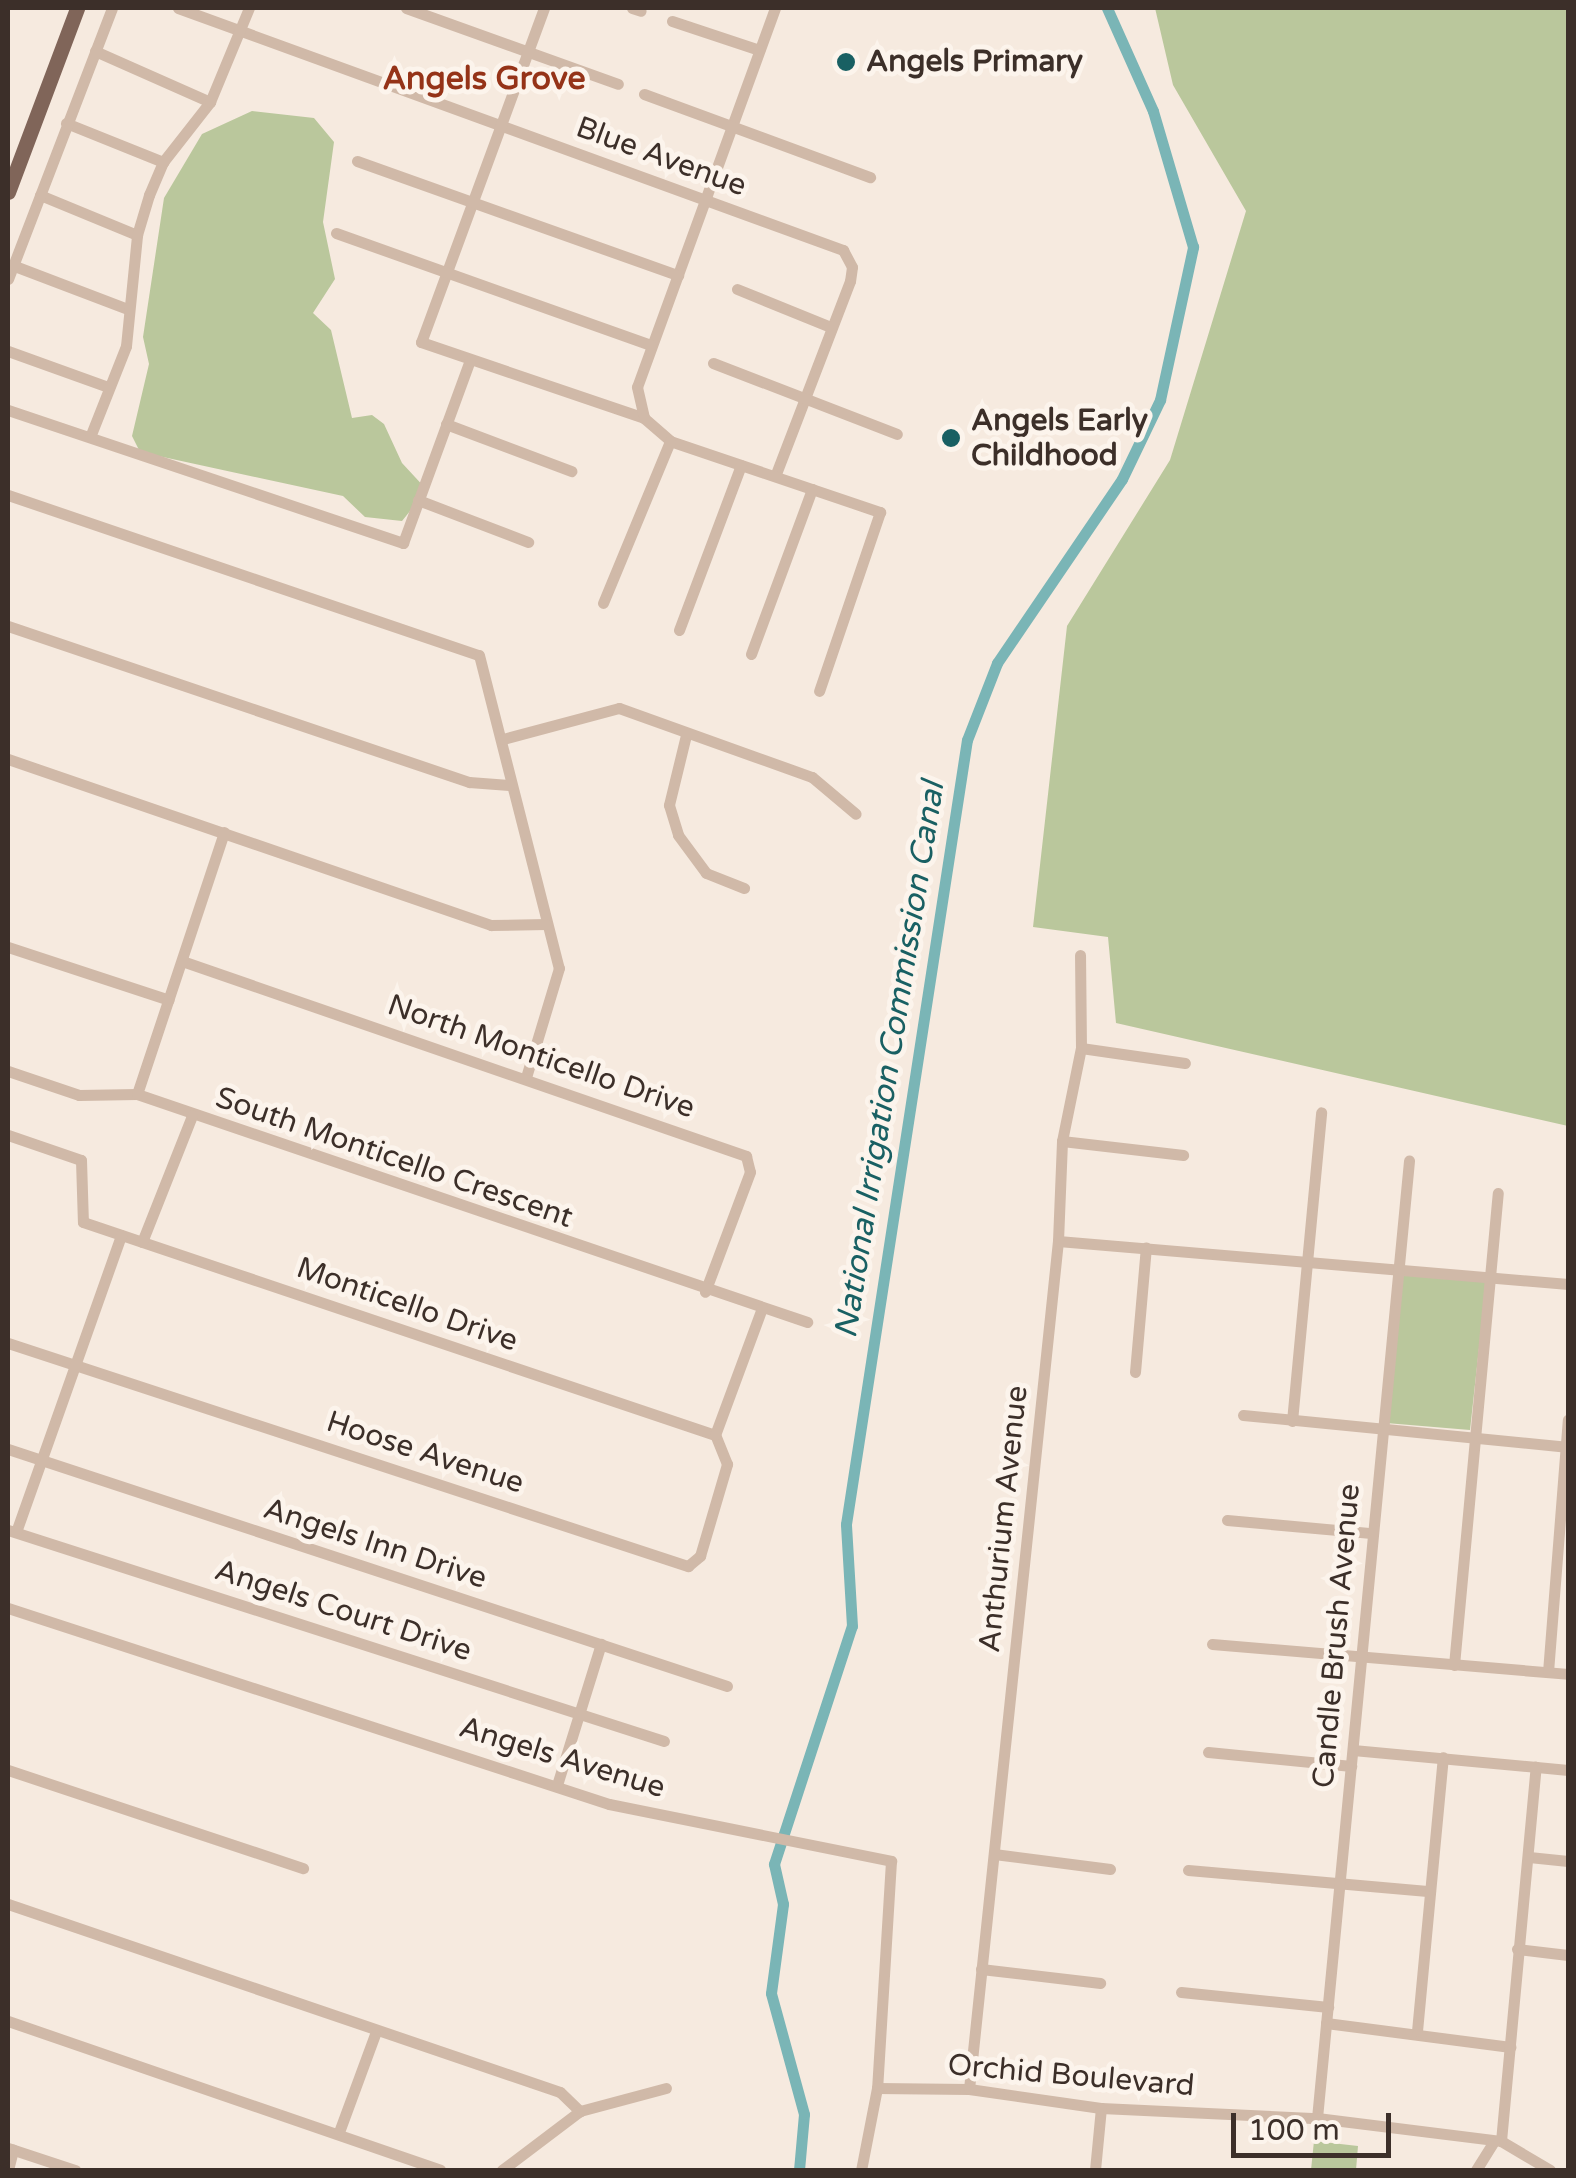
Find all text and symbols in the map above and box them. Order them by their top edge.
place label: Angels Primary [866,44,1083,80]
marker: Angels Primary [835,51,857,73]
district label: Angels Grove [382,60,586,98]
street label: Blue Avenue [571,110,751,204]
place label: Angels Early Childhood [971,403,1148,474]
marker: Angels Early Childhood [940,427,962,449]
water label: National Irrigation Commission Canal [827,779,953,1341]
street label: North Monticello Drive [383,988,699,1126]
street label: South Monticello Crescent [211,1080,577,1236]
street label: Monticello Drive [292,1250,522,1360]
street label: Anthurium Avenue [972,1384,1036,1654]
street label: Hoose Avenue [322,1404,528,1502]
street label: Candle Brush Avenue [1306,1482,1368,1790]
street label: Angels Inn Drive [259,1491,491,1597]
street label: Angels Court Drive [210,1553,476,1669]
street label: Angels Avenue [455,1710,669,1806]
street label: Orchid Boulevard [946,2047,1196,2105]
scale bar [1236,2093,1396,2155]
text: 100 m [1248,2112,1340,2149]

